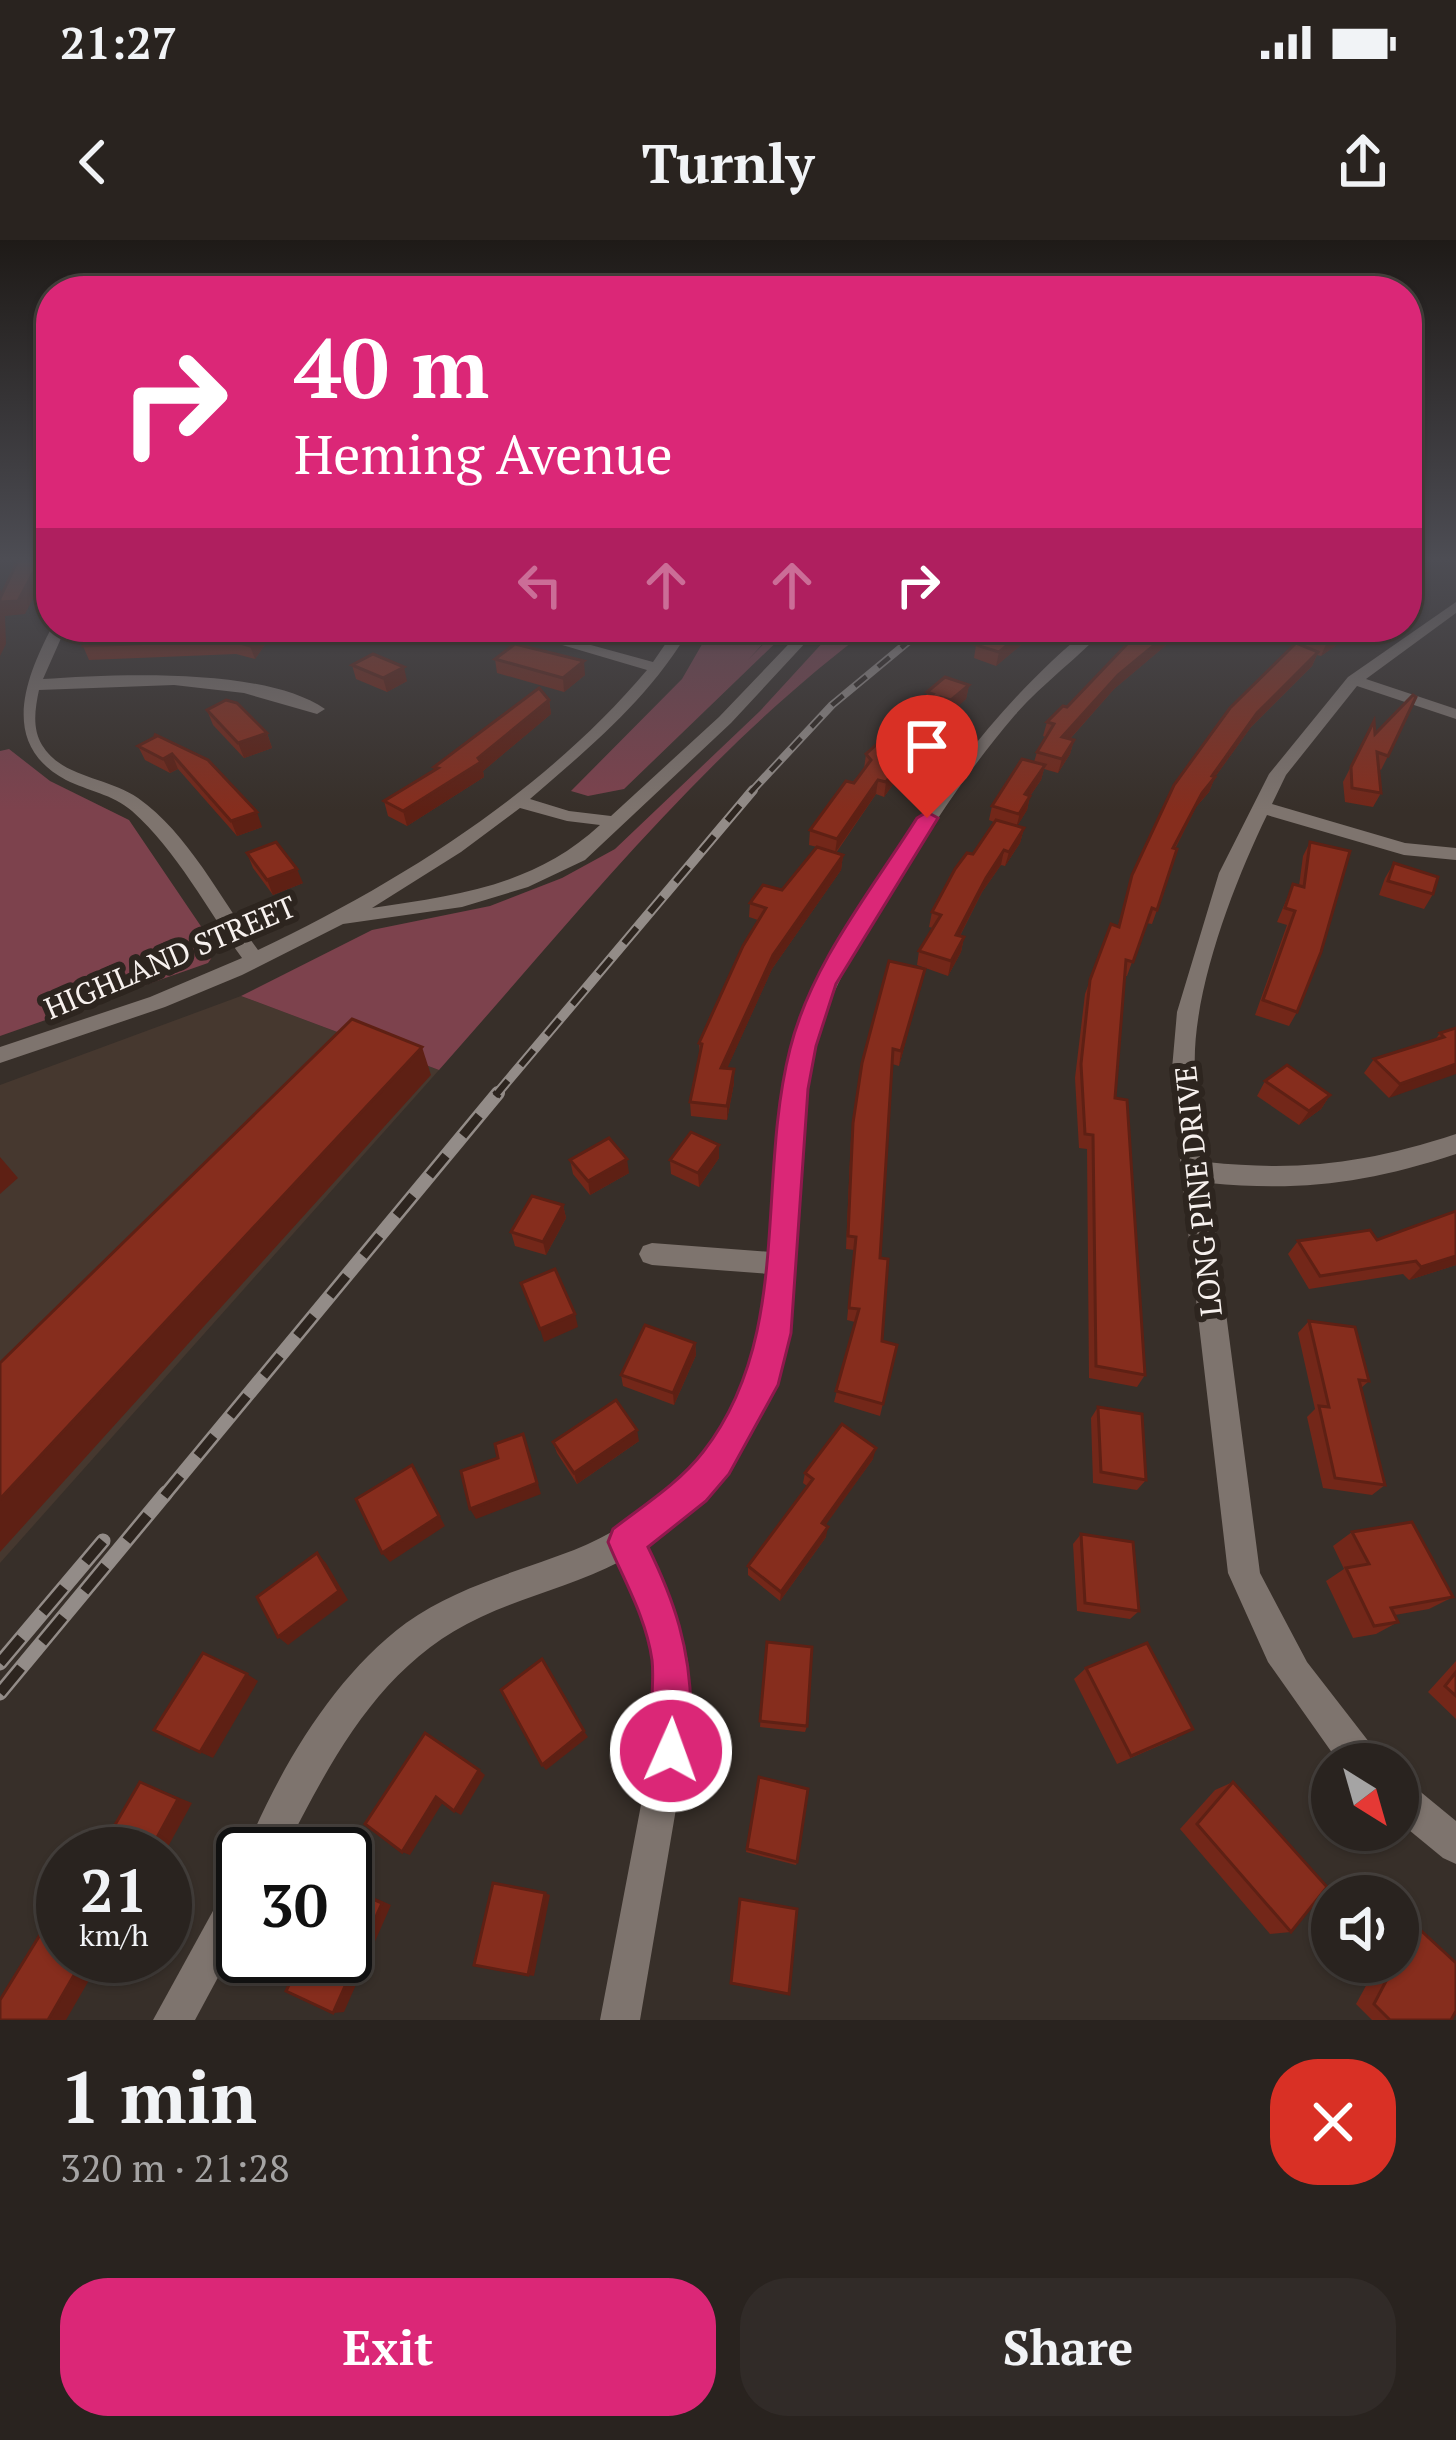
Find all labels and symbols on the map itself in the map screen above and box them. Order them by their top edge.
pin [876,695,978,818]
street label: HIGHLAND STREET [38,886,302,1028]
street label: LONG PINE DRIVE [1165,1064,1231,1318]
position arrow [608,1688,734,1814]
north arrow [1311,1743,1419,1851]
speed limit sign: 30 [216,1827,372,1983]

